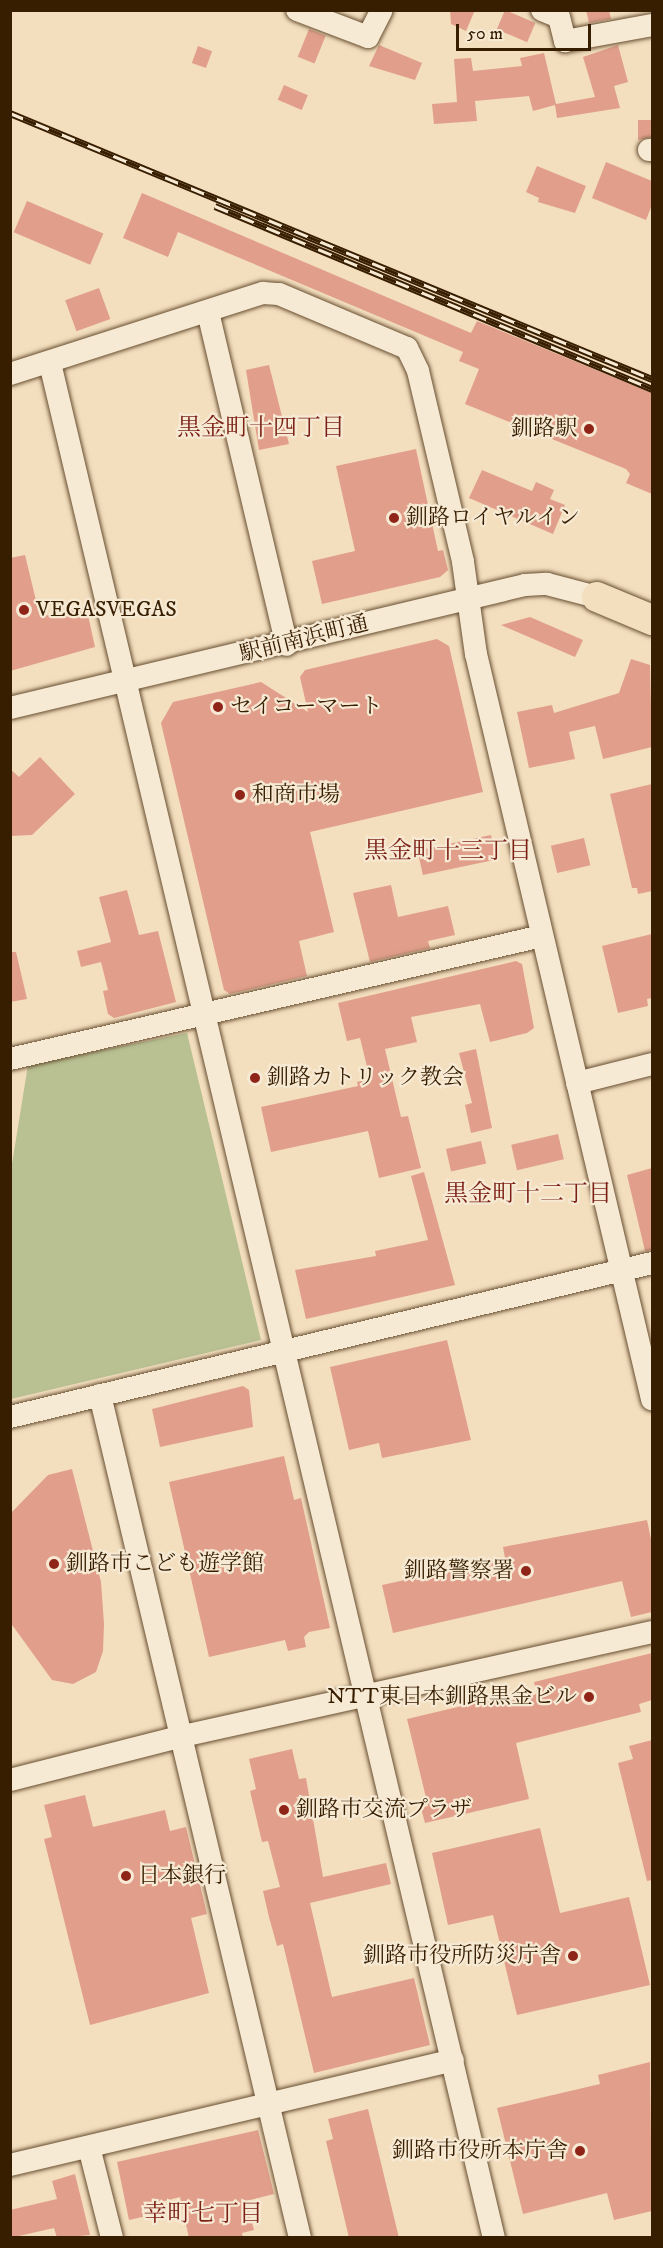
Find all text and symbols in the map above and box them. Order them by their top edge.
scale bar [459,12,594,50]
text: 50 m [467,23,503,45]
district label: 黒金町十四丁目 [177,415,345,443]
place label: 釧路駅 [511,416,577,442]
marker: 釧路駅 [582,422,596,436]
place label: 釧路ロイヤルイン [406,505,582,531]
marker: 釧路ロイヤルイン [387,511,401,525]
place label: VEGASVEGAS [36,597,177,623]
marker: VEGASVEGAS [17,603,31,617]
street label: 駅前南浜町通 [237,610,371,668]
place label: セイコーマート [230,694,384,720]
marker: セイコーマート [211,700,225,714]
place label: 和商市場 [252,782,340,808]
marker: 和商市場 [233,788,247,802]
district label: 黒金町十三丁目 [364,838,532,866]
place label: 釧路カトリック教会 [267,1065,465,1091]
marker: 釧路カトリック教会 [248,1071,262,1085]
district label: 黒金町十二丁目 [444,1181,612,1209]
place label: 釧路市こども遊学館 [66,1551,264,1577]
marker: 釧路市こども遊学館 [47,1557,61,1571]
place label: 釧路警察署 [404,1558,514,1584]
marker: 釧路警察署 [519,1564,533,1578]
place label: NTT東日本釧路黒金ビル [327,1684,577,1710]
marker: NTT東日本釧路黒金ビル [582,1690,596,1704]
place label: 釧路市交流プラザ [296,1797,472,1823]
marker: 釧路市交流プラザ [277,1803,291,1817]
place label: 日本銀行 [138,1863,226,1889]
marker: 日本銀行 [119,1869,133,1883]
place label: 釧路市役所防災庁舎 [363,1943,561,1969]
marker: 釧路市役所防災庁舎 [566,1949,580,1963]
place label: 釧路市役所本庁舎 [392,2138,568,2164]
marker: 釧路市役所本庁舎 [573,2144,587,2158]
district label: 幸町七丁目 [143,2201,263,2229]

